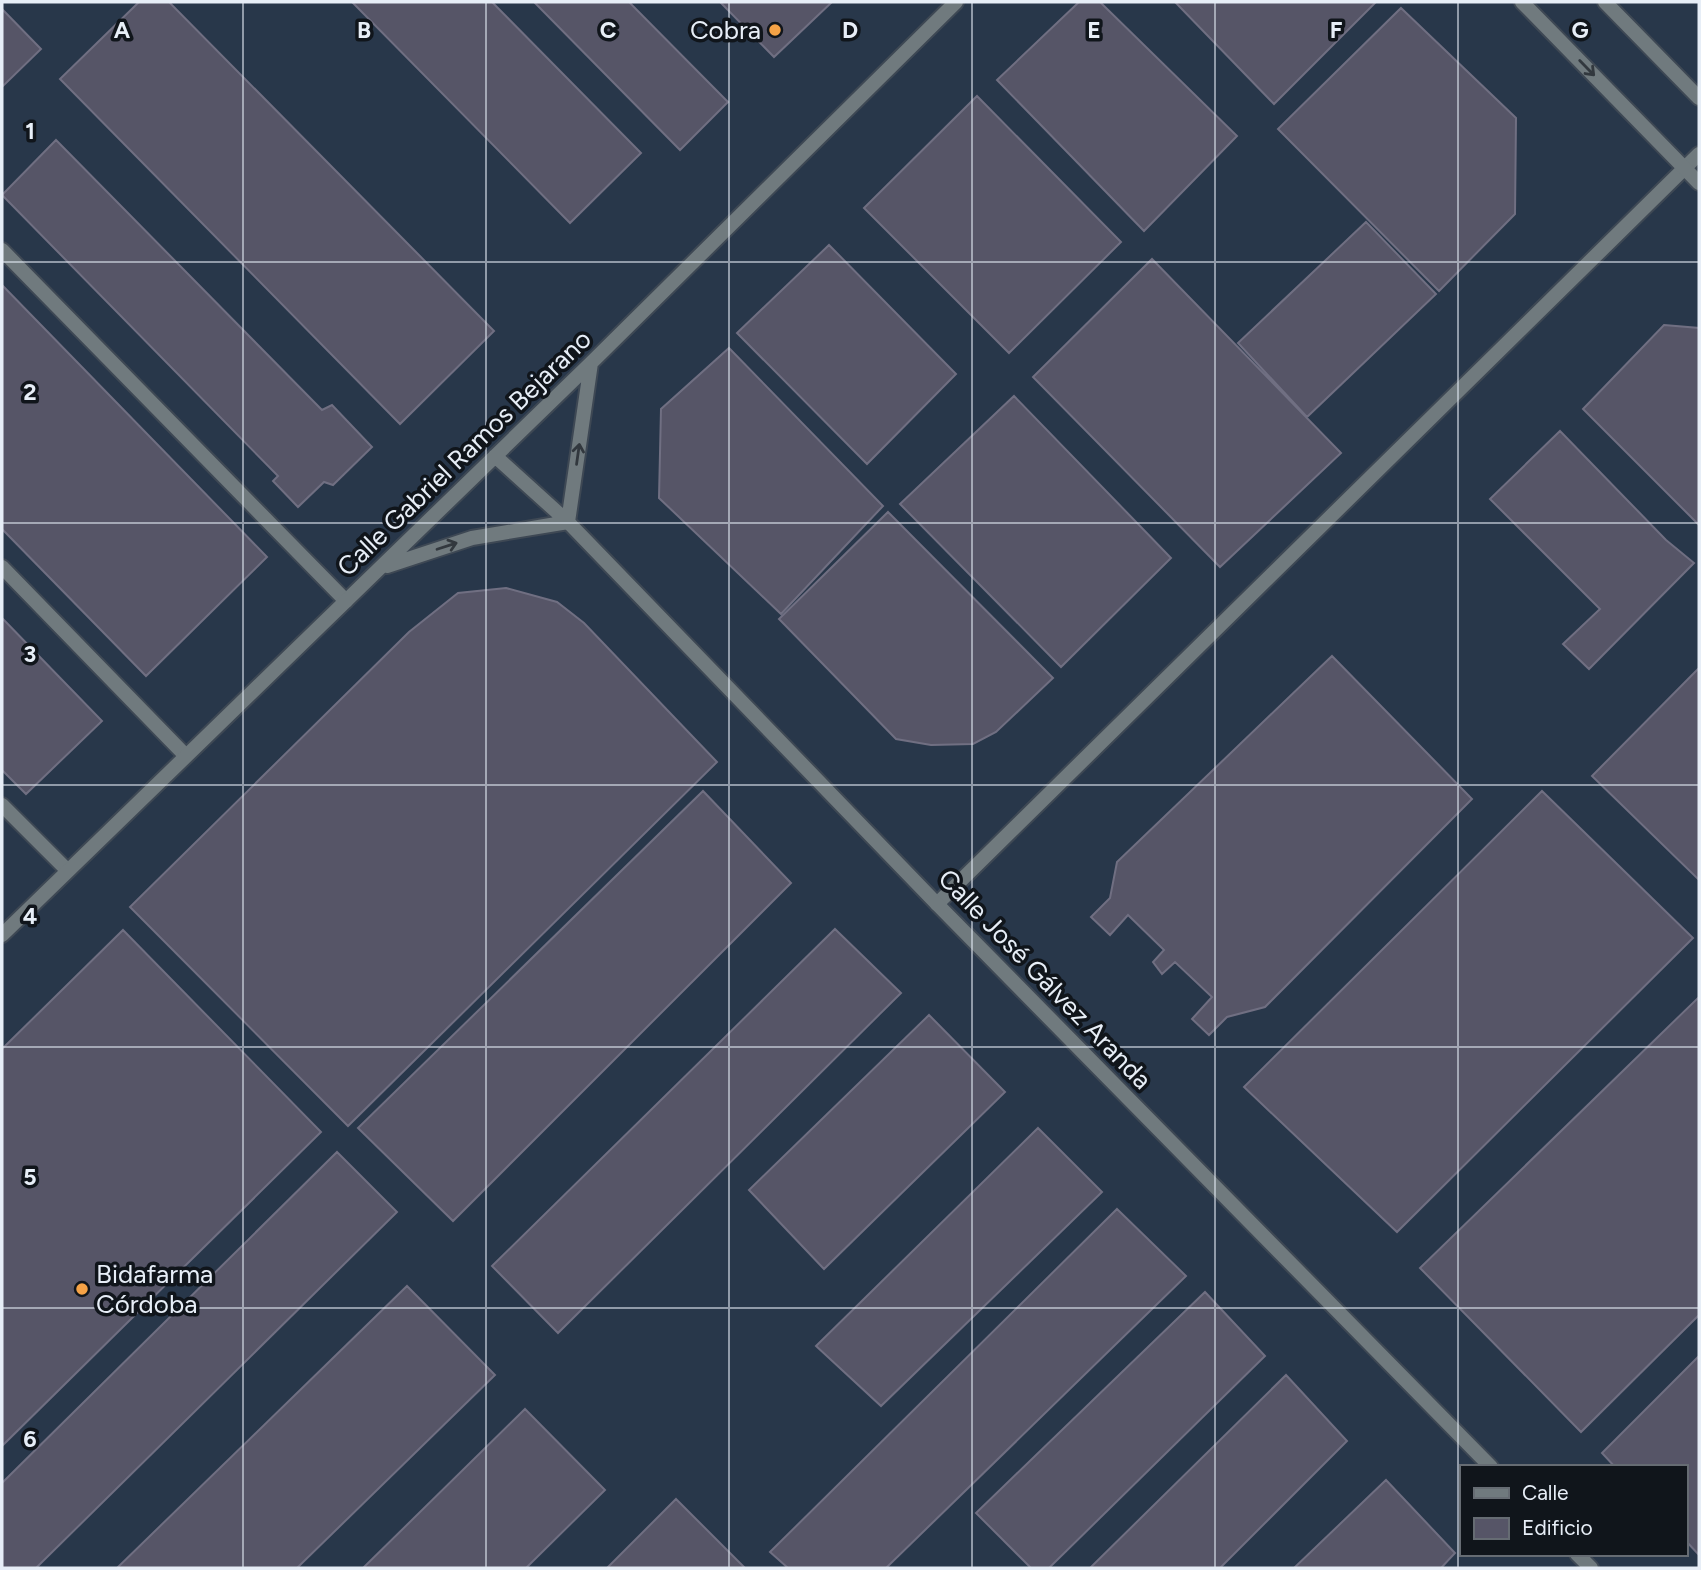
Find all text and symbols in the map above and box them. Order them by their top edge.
place label: Cobra [690,14,761,46]
text: A [114,16,131,44]
text: B [357,16,371,44]
text: C [600,16,617,44]
text: D [842,16,858,44]
text: E [1087,16,1101,44]
text: F [1330,16,1343,44]
text: G [1571,16,1589,44]
marker: Cobra [767,22,783,38]
one-way arrow [1578,59,1595,76]
text: 1 [25,117,35,145]
street label: Calle Gabriel Ramos Bejarano [330,323,598,583]
text: 2 [23,378,37,406]
one-way arrow [572,444,585,466]
one-way arrow [436,539,458,552]
text: 3 [24,640,36,668]
street label: Calle José Gálvez Aranda [932,862,1158,1096]
text: 4 [23,902,37,930]
text: 5 [23,1163,37,1191]
place label: Bidafarma Córdoba [96,1258,213,1320]
marker: Bidafarma Córdoba [74,1281,90,1297]
text: 6 [23,1425,37,1453]
legend [1460,1465,1687,1556]
text: Calle [1522,1480,1569,1505]
text: Edificio [1522,1515,1593,1540]

